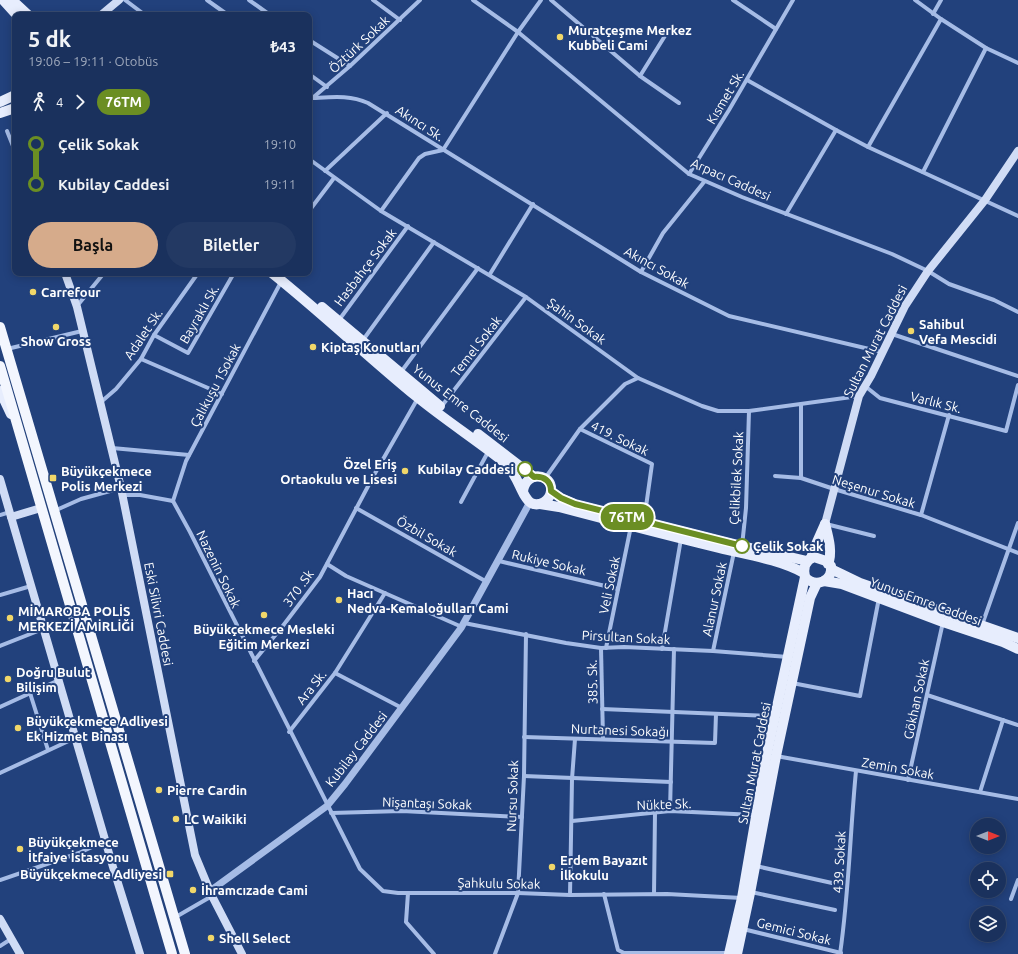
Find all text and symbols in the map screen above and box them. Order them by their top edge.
street label: Öztürk Sokak [325,12,392,75]
place label: Muratçeşme Merkez Kubbeli Cami [568,23,692,52]
text: 5 dk [28,26,71,51]
marker: Muratçeşme Merkez Kubbeli Cami [555,32,565,42]
text: ₺43 [270,38,296,55]
text: 19:06 – 19:11 · Otobüs [28,54,158,68]
street label: Kısmet Sk. [704,68,746,126]
icon: walk [28,91,50,113]
icon: forward [69,91,91,113]
text: 76TM [105,94,142,110]
text: 4 [56,95,63,109]
street label: Akıncı Sk. [393,102,447,144]
text: Çelik Sokak [58,136,139,153]
text: 19:10 [263,137,296,151]
street label: Arpacı Caddesi [689,155,773,203]
text: Kubilay Caddesi [58,176,169,193]
text: 19:11 [263,177,296,191]
button: Başla [28,222,158,268]
button: Biletler [166,222,296,268]
street label: Hasbahçe Sokak [331,225,399,309]
street label: Akıncı Sokak [622,243,692,291]
street label: Bayraklı Sk. [177,282,221,346]
street label: Sultan Murat Caddesi [841,283,909,399]
place label: Carrefour [41,285,101,299]
marker: Carrefour [28,287,38,297]
street label: Şahin Sokak [545,295,609,347]
street label: Adalet Sk. [121,306,165,362]
street label: Temel Sokak [448,313,504,379]
place label: Sahibul Vefa Mescidi [919,317,997,346]
marker: Show Gross [51,322,61,332]
marker: Sahibul Vefa Mescidi [906,326,916,336]
place label: Show Gross [21,334,91,348]
street label: Çalıkuşu 1Sokak [187,340,243,429]
place label: Kiptaş Konutları [321,340,420,356]
marker: Kiptaş Konutları [308,342,318,352]
street label: Yunus Emre Caddesi [410,361,512,445]
street label: Varlık Sk. [909,389,963,415]
street label: 419. Sokak [589,418,651,458]
street label: Çelikbilek Sokak [727,431,745,525]
place label: Özel Eriş Ortaokulu ve Lisesi [280,457,397,486]
marker: Kubilay Caddesi [517,461,533,477]
place label: Kubilay Caddesi [417,462,514,476]
place label: Büyükçekmece Polis Merkezi [61,464,152,493]
marker: Özel Eriş Ortaokulu ve Lisesi [400,466,410,476]
street label: Neşenur Sokak [831,472,918,510]
marker: Büyükçekmece Polis Merkezi [48,473,58,483]
line badge: 76TM [599,504,655,530]
text: 76TM [609,509,645,525]
street label: Özbil Sokak [394,512,461,559]
street label: Nazenin Sokak [194,528,244,610]
marker: Çelik Sokak [734,538,750,554]
place label: Çelik Sokak [753,539,824,554]
street label: Rukiye Sokak [510,547,588,577]
street label: Veli Sokak [596,554,622,615]
street label: Alanur Sokak [699,560,729,637]
street label: Eski Silivri Caddesi [142,561,176,667]
street label: 370 .Sk [280,567,316,609]
street label: Yunus Emre Caddesi [868,574,984,628]
place label: Hacı Nedva-Kemaloğulları Cami [347,586,509,615]
marker: Hacı Nedva-Kemaloğulları Cami [334,595,344,605]
place label: MİMAROBA POLİS MERKEZİ AMİRLİĞİ [18,604,134,633]
marker: Büyükçekmece Mesleki Eğitim Merkezi [259,610,269,620]
marker: MİMAROBA POLİS MERKEZİ AMİRLİĞİ [5,613,15,623]
place label: Büyükçekmece Mesleki Eğitim Merkezi [193,622,335,651]
street label: Pirsultan Sokak [581,628,671,646]
street label: Gökhan Sokak [901,657,931,740]
street label: 385. Sk. [585,659,599,705]
place label: Doğru Bulut Bilişim [16,665,91,696]
street label: Ara Sk. [293,667,329,707]
marker: Doğru Bulut Bilişim [3,674,13,684]
street label: Sultan Murat Caddesi [735,701,773,825]
street label: Kubilay Caddesi [322,709,390,789]
place label: Büyükçekmece Adliyesi Ek Hizmet Binası [26,714,168,743]
street label: Nurtanesi Sokağı [571,721,669,739]
marker: Büyükçekmece Adliyesi Ek Hizmet Binası [13,723,23,733]
street label: Zemin Sokak [861,755,936,781]
street label: Nursu Sokak [504,759,520,832]
place label: Pierre Cardin [167,783,247,797]
marker: Pierre Cardin [154,785,164,795]
street label: Nişantaşı Sokak [382,794,473,812]
street label: Nükte Sk. [636,796,692,812]
place label: LC Waikiki [184,812,247,826]
marker: LC Waikiki [171,814,181,824]
north arrow [970,818,1006,854]
map controls [970,818,1006,942]
street label: 439. Sokak [830,830,848,894]
place label: Büyükçekmece İtfaiye İstasyonu [28,835,129,864]
marker: Büyükçekmece İtfaiye İstasyonu [15,844,25,854]
place label: Erdem Bayazıt İlkokulu [560,853,648,882]
marker: Erdem Bayazıt İlkokulu [547,862,557,872]
button: locate [970,862,1006,898]
place label: Büyükçekmece Adliyesi [20,867,162,882]
marker: Büyükçekmece Adliyesi [165,869,175,879]
street label: Şahkulu Sokak [457,875,541,891]
place label: İhramcızade Cami [201,883,308,897]
marker: İhramcızade Cami [188,885,198,895]
button: layers [970,906,1006,942]
street label: Gemici Sokak [755,915,833,947]
place label: Shell Select [219,931,291,945]
marker: Shell Select [206,933,216,943]

